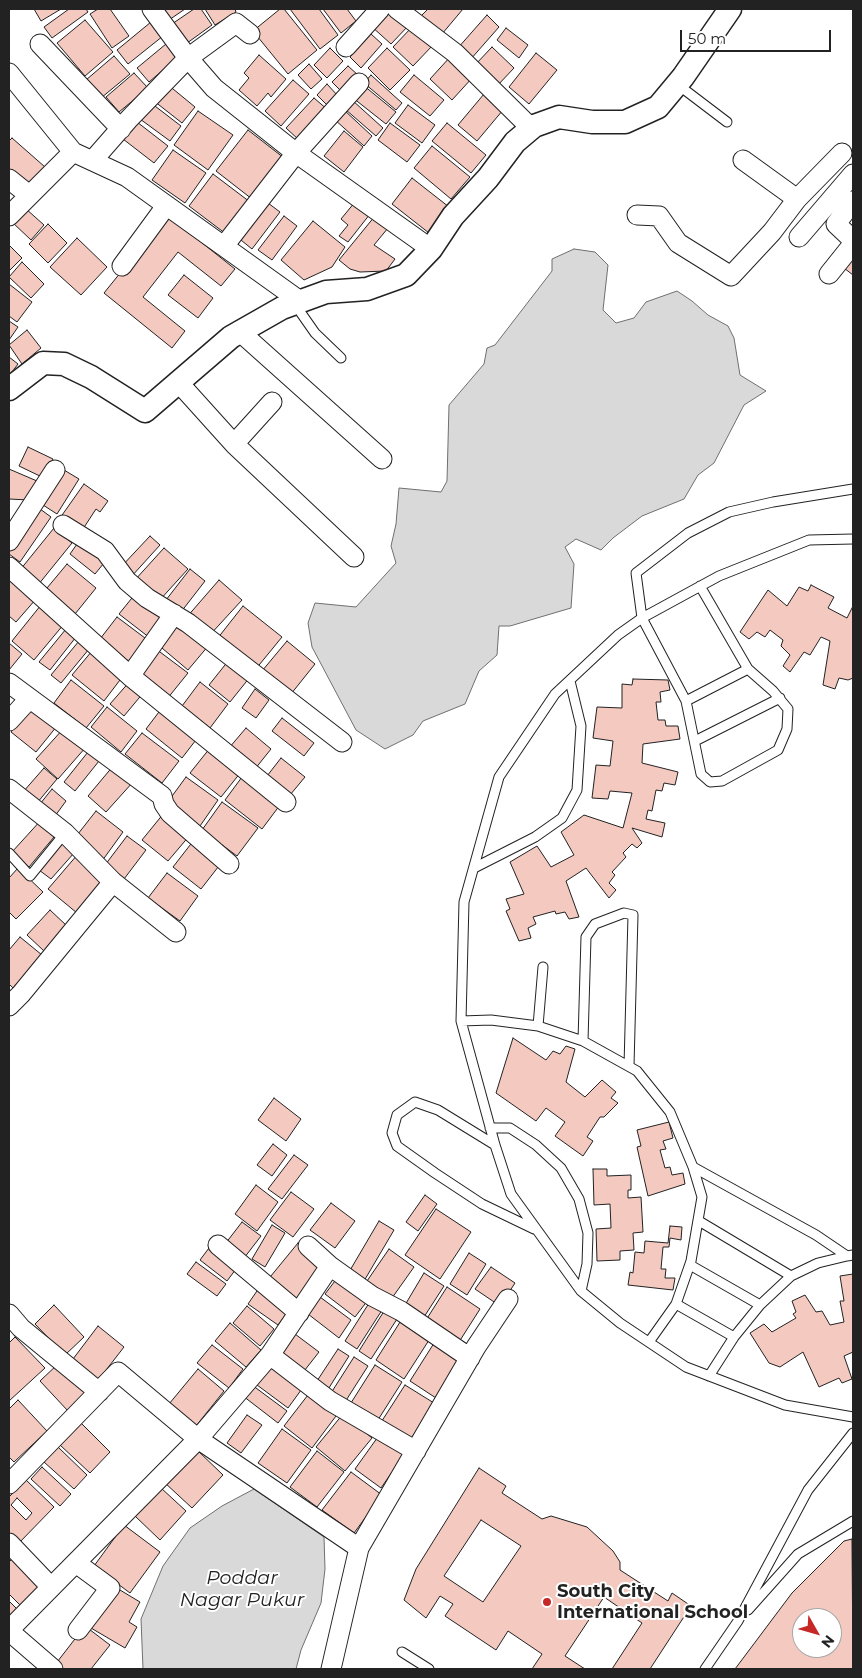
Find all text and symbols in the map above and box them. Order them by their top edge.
scale bar [682,20,833,52]
text: 50 m [688,29,726,48]
water label: Poddar Nagar Pukur [180,1567,304,1611]
place label: South City International School [557,1581,748,1624]
marker: South City International School [541,1596,553,1608]
north arrow [792,1608,842,1658]
text: N [817,1632,839,1652]

